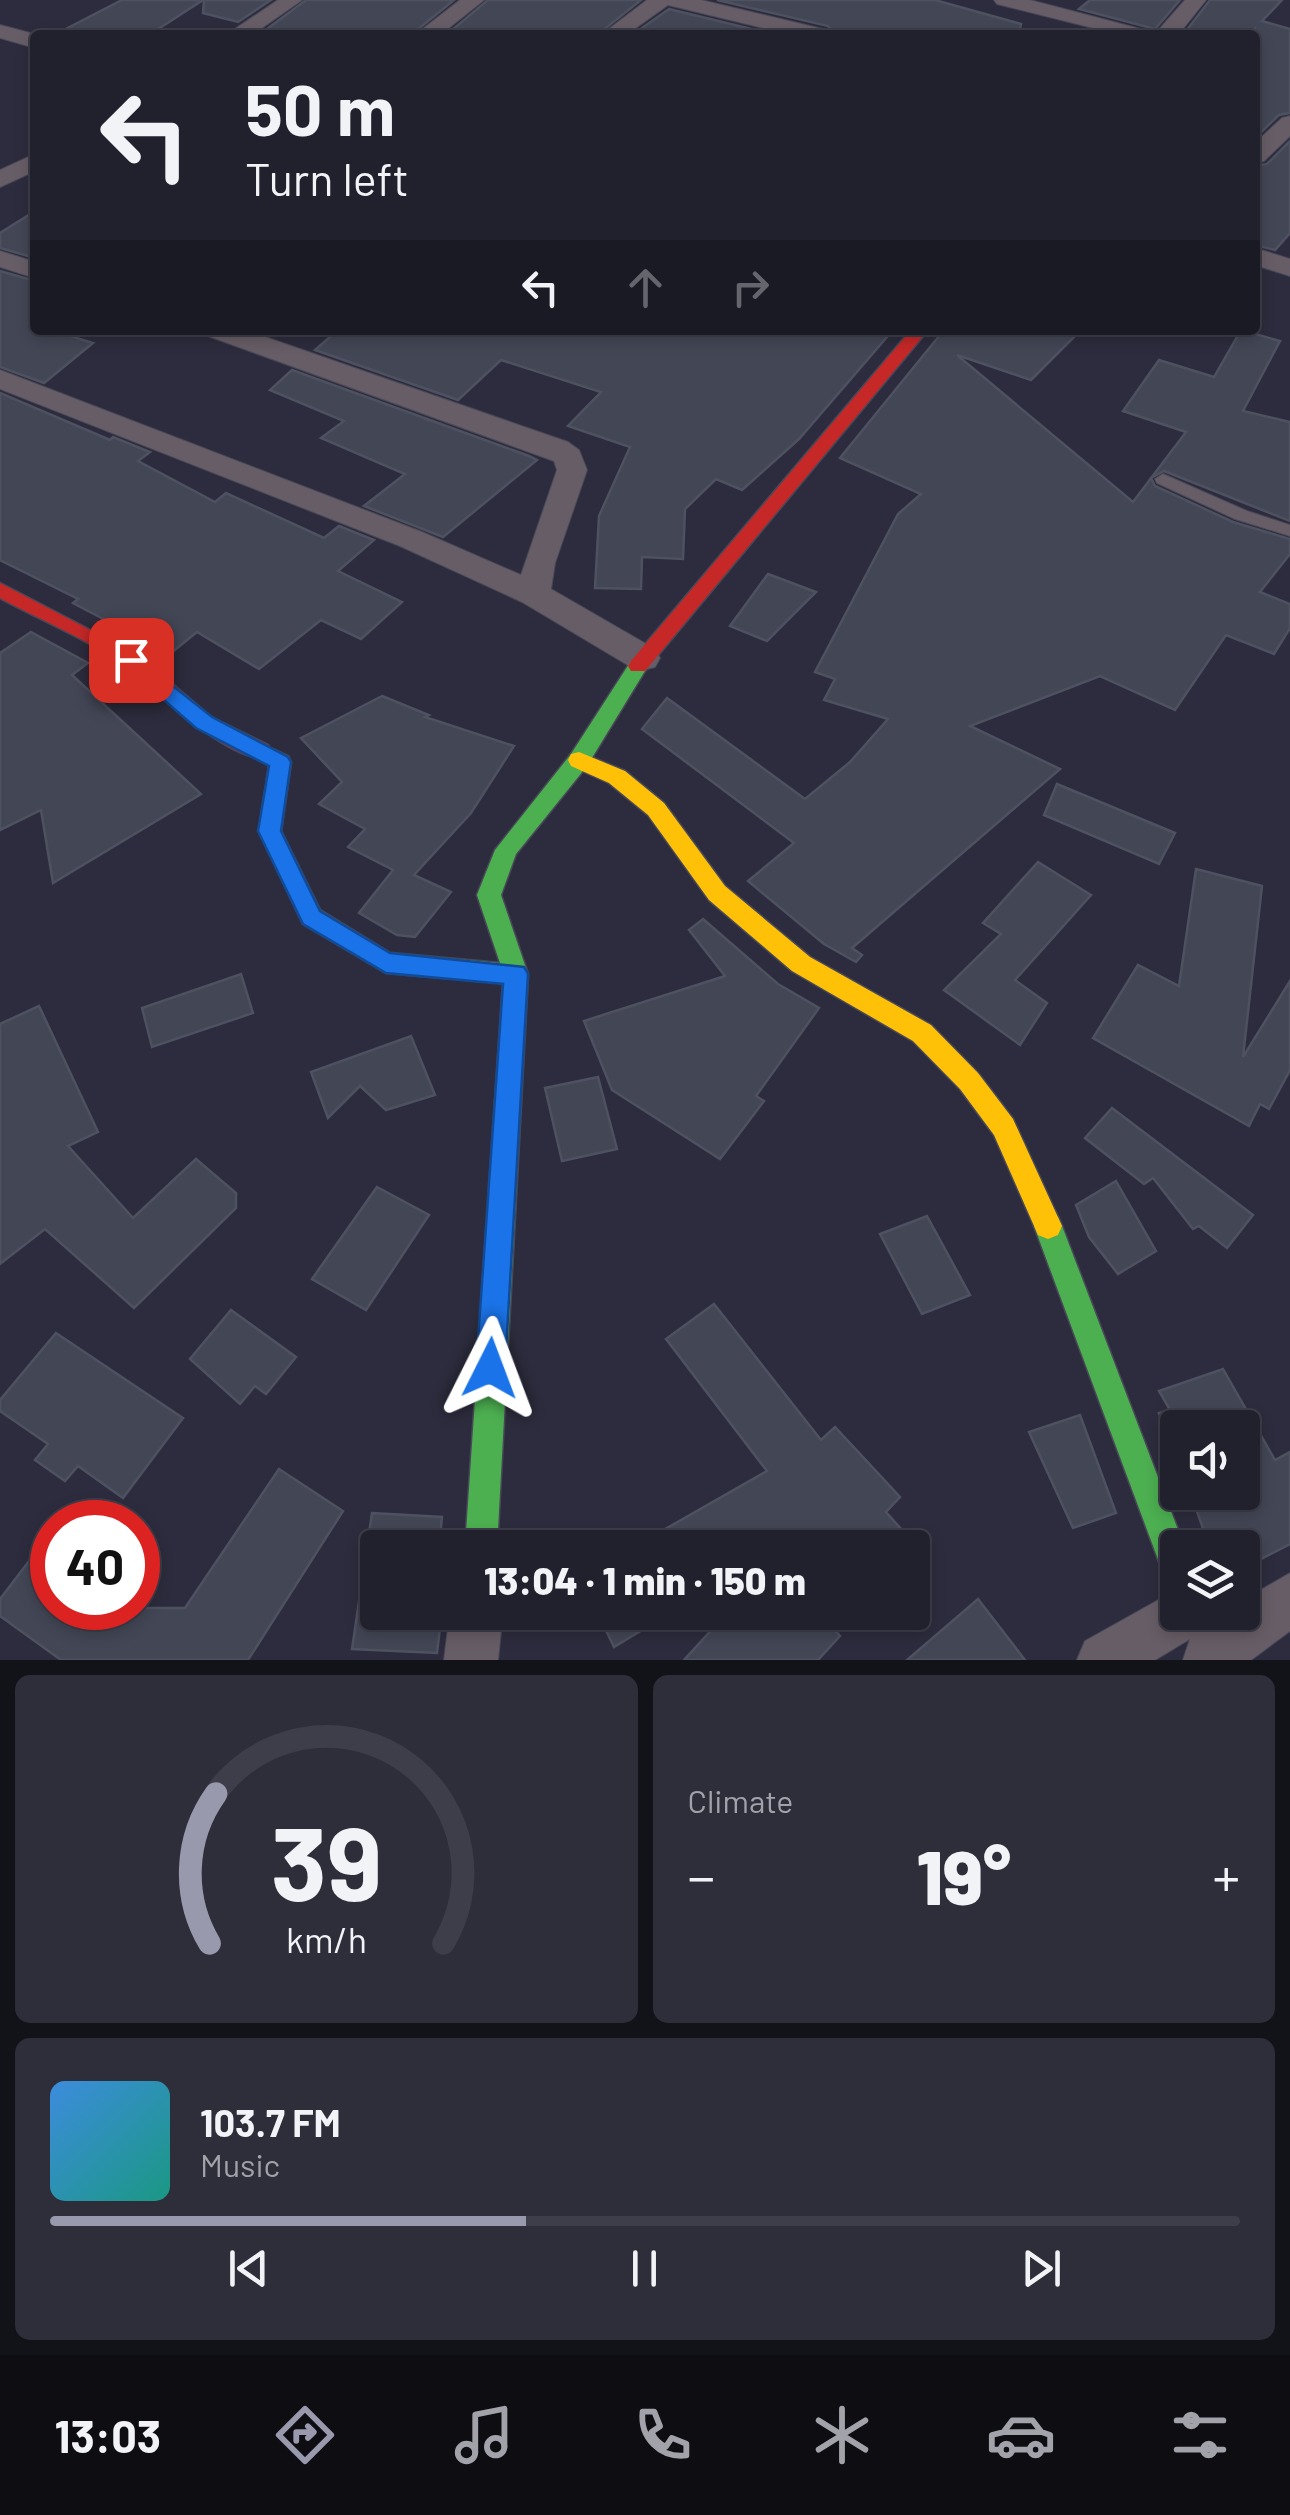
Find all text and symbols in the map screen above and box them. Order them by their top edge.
text: 50 m [245,66,395,150]
icon: left [80,70,210,200]
text: Turn left [245,151,409,205]
icon: left [513,260,568,315]
icon: ahead [618,260,673,315]
icon: right [723,260,778,315]
pin [89,618,174,703]
icon: arrive [104,633,159,688]
position arrow [438,1316,542,1420]
map controls [1160,1410,1260,1630]
button: sound [1160,1410,1260,1510]
speed limit sign: 40 [30,1500,160,1630]
button: layers [1160,1530,1260,1630]
text: 13:04 · 1 min · 150 m [484,1557,806,1603]
text: Climate [688,1781,793,1819]
text: 39 [271,1797,382,1922]
text: 19° [916,1830,1011,1920]
text: − [688,1842,715,1908]
text: + [1212,1842,1240,1908]
text: km/h [286,1917,367,1960]
text: 103.7 FM [200,2099,341,2145]
text: Music [200,2145,280,2183]
icon: previous [221,2241,276,2296]
icon: pause [617,2241,672,2296]
icon: next [1014,2241,1069,2296]
icon: directions [270,2400,340,2470]
icon: music [449,2400,519,2470]
icon: phone [628,2400,698,2470]
icon: climate [807,2400,877,2470]
icon: car [986,2400,1056,2470]
icon: filters [1165,2400,1235,2470]
text: 13:03 [55,2408,161,2462]

